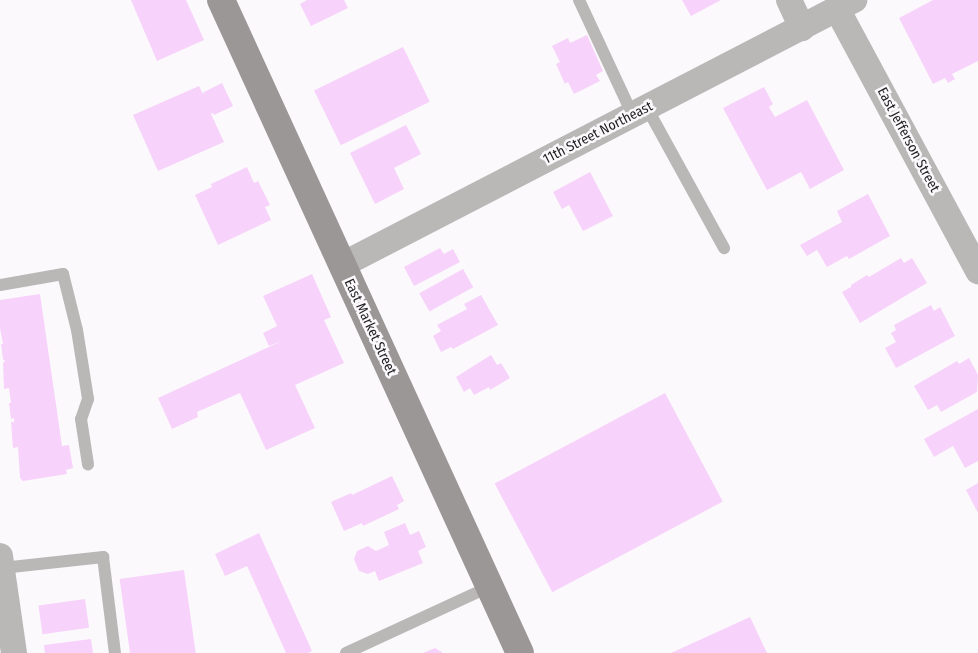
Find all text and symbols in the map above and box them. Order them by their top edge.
street label: East Jefferson Street [873,85,943,195]
street label: 11th Street Northeast [541,98,655,168]
street label: East Market Street [340,276,400,378]

